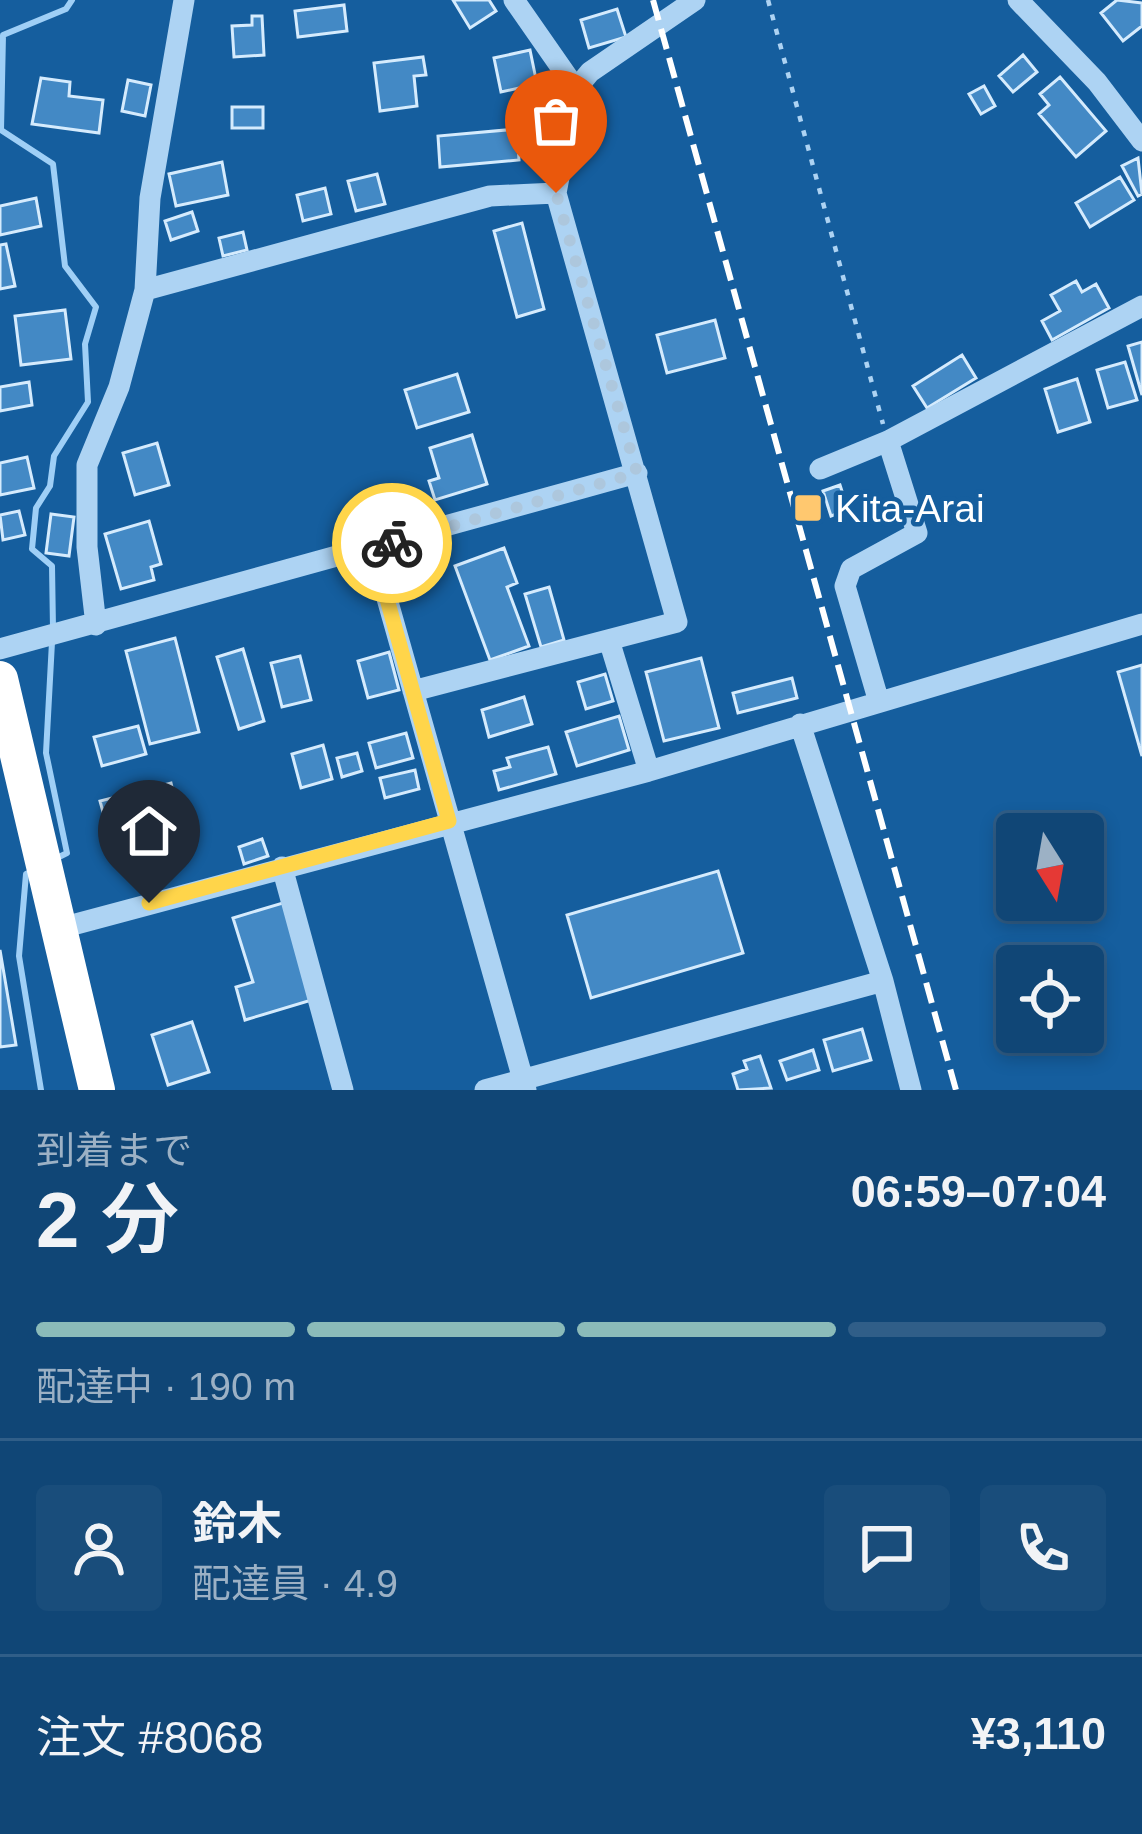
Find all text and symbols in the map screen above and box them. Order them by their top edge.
pin [505,70,607,193]
icon: bag [523,88,589,154]
courier [332,483,452,603]
place label: Kita-Arai [835,487,985,530]
marker: Kita-Arai [792,492,824,524]
icon: bike [359,510,425,576]
pin [98,780,200,903]
icon: home [116,798,182,864]
north arrow [996,813,1104,921]
map controls [996,813,1104,1053]
button: locate [996,945,1104,1053]
text: 到着まで [36,1129,192,1172]
text: 06:59–07:04 [851,1166,1106,1217]
text: 2 分 [36,1176,179,1264]
text: 配達中 · 190 m [36,1365,296,1408]
button: person [36,1485,162,1611]
button: chat [824,1485,950,1611]
button: phone [980,1485,1106,1611]
text: 鈴木 [192,1498,282,1549]
text: 配達員 · 4.9 [192,1562,398,1605]
text: ¥3,110 [971,1708,1106,1759]
text: 注文 #8068 [36,1712,264,1763]

